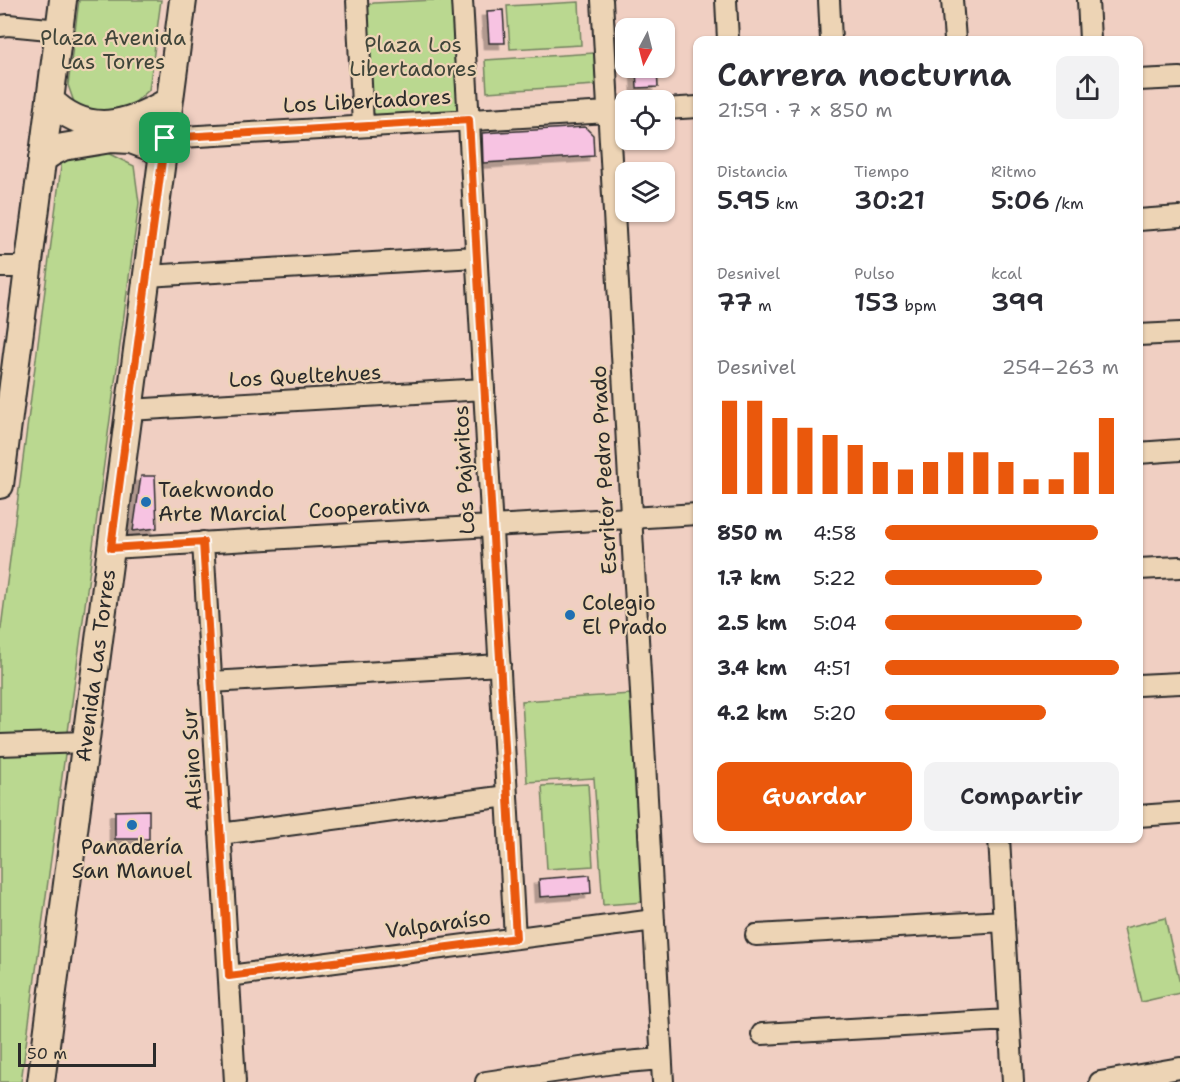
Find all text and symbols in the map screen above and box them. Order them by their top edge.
north arrow [615,18,675,78]
map controls [615,18,675,222]
park label: Plaza Avenida Las Torres [40,24,186,76]
park label: Plaza Los Libertadores [349,31,477,83]
text: Carrera nocturna [717,52,1011,97]
button: share [1056,56,1119,119]
street label: Los Libertadores [282,83,452,119]
button: locate [615,90,675,150]
text: 21:59 · 7 × 850 m [717,97,893,123]
pin [139,112,190,163]
icon: arrive [148,121,181,154]
text: Distancia [717,161,788,182]
text: Tiempo [854,161,909,182]
text: Ritmo [991,161,1036,182]
button: layers [615,162,675,222]
text: 5.95 [717,182,770,217]
text: 30:21 [854,182,925,217]
text: 5:06 [991,182,1050,217]
text: km [770,193,798,214]
text: /km [1050,193,1084,214]
text: Desnivel [717,263,780,284]
text: Pulso [854,263,895,284]
text: kcal [991,263,1022,284]
text: 77 [717,284,752,319]
text: 153 [854,284,899,319]
text: 399 [991,284,1044,319]
text: m [752,295,772,316]
text: bpm [899,295,937,316]
text: Desnivel [717,354,796,380]
text: 254–263 m [1002,354,1119,380]
street label: Los Queltehues [228,358,382,394]
street label: Escritor Pedro Prado [585,365,623,575]
street label: Los Pajaritos [447,405,481,535]
place label: Taekwondo Arte Marcial [158,476,287,528]
street label: Cooperativa [308,491,430,525]
marker: Taekwondo Arte Marcial [139,495,153,509]
text: 850 m [717,520,783,546]
text: 4:58 [813,520,857,546]
text: 1.7 km [717,565,781,591]
text: 5:22 [813,565,856,591]
street label: Avenida Las Torres [69,567,122,764]
place label: Colegio El Prado [582,589,667,641]
marker: Colegio El Prado [563,608,577,622]
text: 2.5 km [717,610,787,636]
text: 5:04 [813,610,857,636]
text: 3.4 km [717,655,787,681]
text: 4:51 [813,655,851,681]
text: 4.2 km [717,700,787,726]
text: 5:20 [813,700,856,726]
street label: Alsino Sur [175,707,209,811]
button: Guardar [717,762,912,831]
button: Compartir [924,762,1119,831]
marker: Panadería San Manuel [125,818,139,832]
place label: Panadería San Manuel [72,833,193,885]
street label: Valparaíso [384,903,492,945]
scale bar [18,1040,156,1068]
text: 50 m [27,1043,67,1064]

